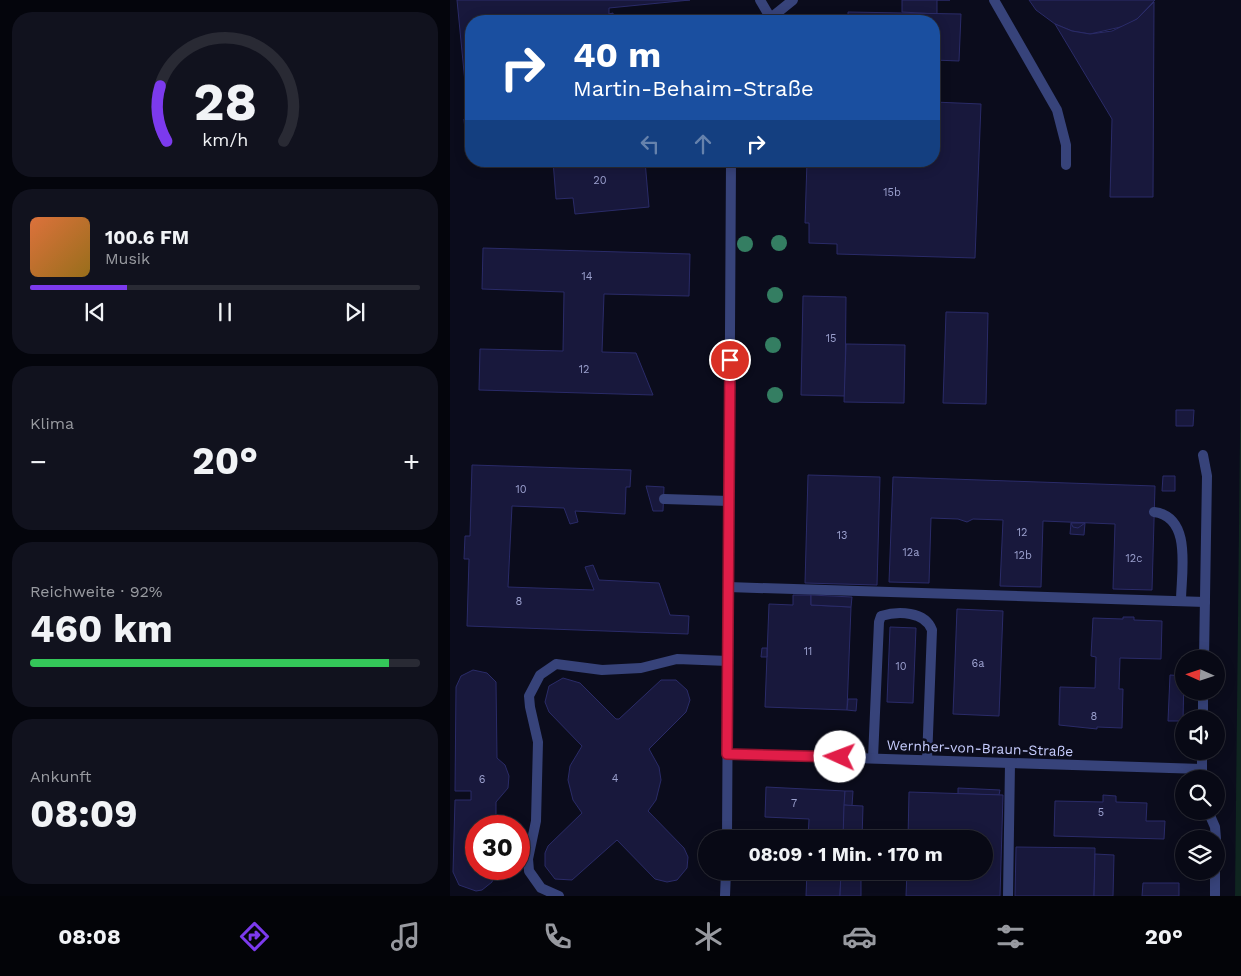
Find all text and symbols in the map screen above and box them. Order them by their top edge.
text: 40 m [573,34,661,76]
icon: right [490,35,555,100]
text: 28 [193,72,257,133]
text: Martin-Behaim-Straße [573,76,814,101]
text: km/h [202,129,248,150]
icon: left [636,130,664,158]
icon: ahead [689,130,717,158]
icon: right [742,130,770,158]
house number: 20 [593,174,607,187]
house number: 15b [883,186,901,199]
text: 100.6 FM [105,226,189,249]
text: Musik [105,249,150,268]
house number: 14 [581,270,593,283]
icon: previous [81,298,109,326]
icon: pause [211,298,239,326]
icon: next [341,298,369,326]
house number: 15 [826,332,836,345]
pin [709,339,751,381]
icon: arrive [716,346,744,374]
house number: 12 [579,363,589,376]
text: Klima [30,414,74,433]
text: 20° [192,439,258,483]
text: − [30,445,47,478]
text: + [403,445,420,478]
house number: 10 [515,483,527,496]
house number: 12 [1017,526,1027,539]
house number: 13 [837,529,847,542]
house number: 12a [903,546,919,559]
house number: 12b [1014,549,1032,562]
house number: 12c [1126,552,1142,565]
text: Reichweite · 92% [30,582,163,601]
house number: 8 [516,595,523,608]
text: 460 km [30,607,173,651]
house number: 11 [804,645,812,658]
north arrow [1175,650,1225,700]
map controls [1175,650,1225,880]
house number: 6a [972,657,984,670]
house number: 10 [895,660,907,673]
house number: 8 [1091,710,1098,723]
button: sound [1175,710,1225,760]
position arrow [813,730,865,782]
street label: Wernher-von-Braun-Straße [886,737,1074,759]
text: Ankunft [30,767,91,786]
button: search [1175,770,1225,820]
house number: 4 [612,772,619,785]
house number: 6 [479,773,486,786]
text: 08:09 [30,792,138,836]
house number: 7 [791,797,797,810]
house number: 5 [1098,806,1104,819]
speed limit sign: 30 [465,815,530,880]
button: layers [1175,830,1225,880]
text: 08:09 · 1 Min. · 170 m [748,843,943,866]
icon: directions [237,919,272,954]
icon: music [388,919,423,954]
icon: phone [540,919,575,954]
icon: climate [691,919,726,954]
icon: car [842,919,877,954]
icon: filters [993,919,1028,954]
text: 08:08 [58,924,121,949]
text: 20° [1145,924,1183,949]

